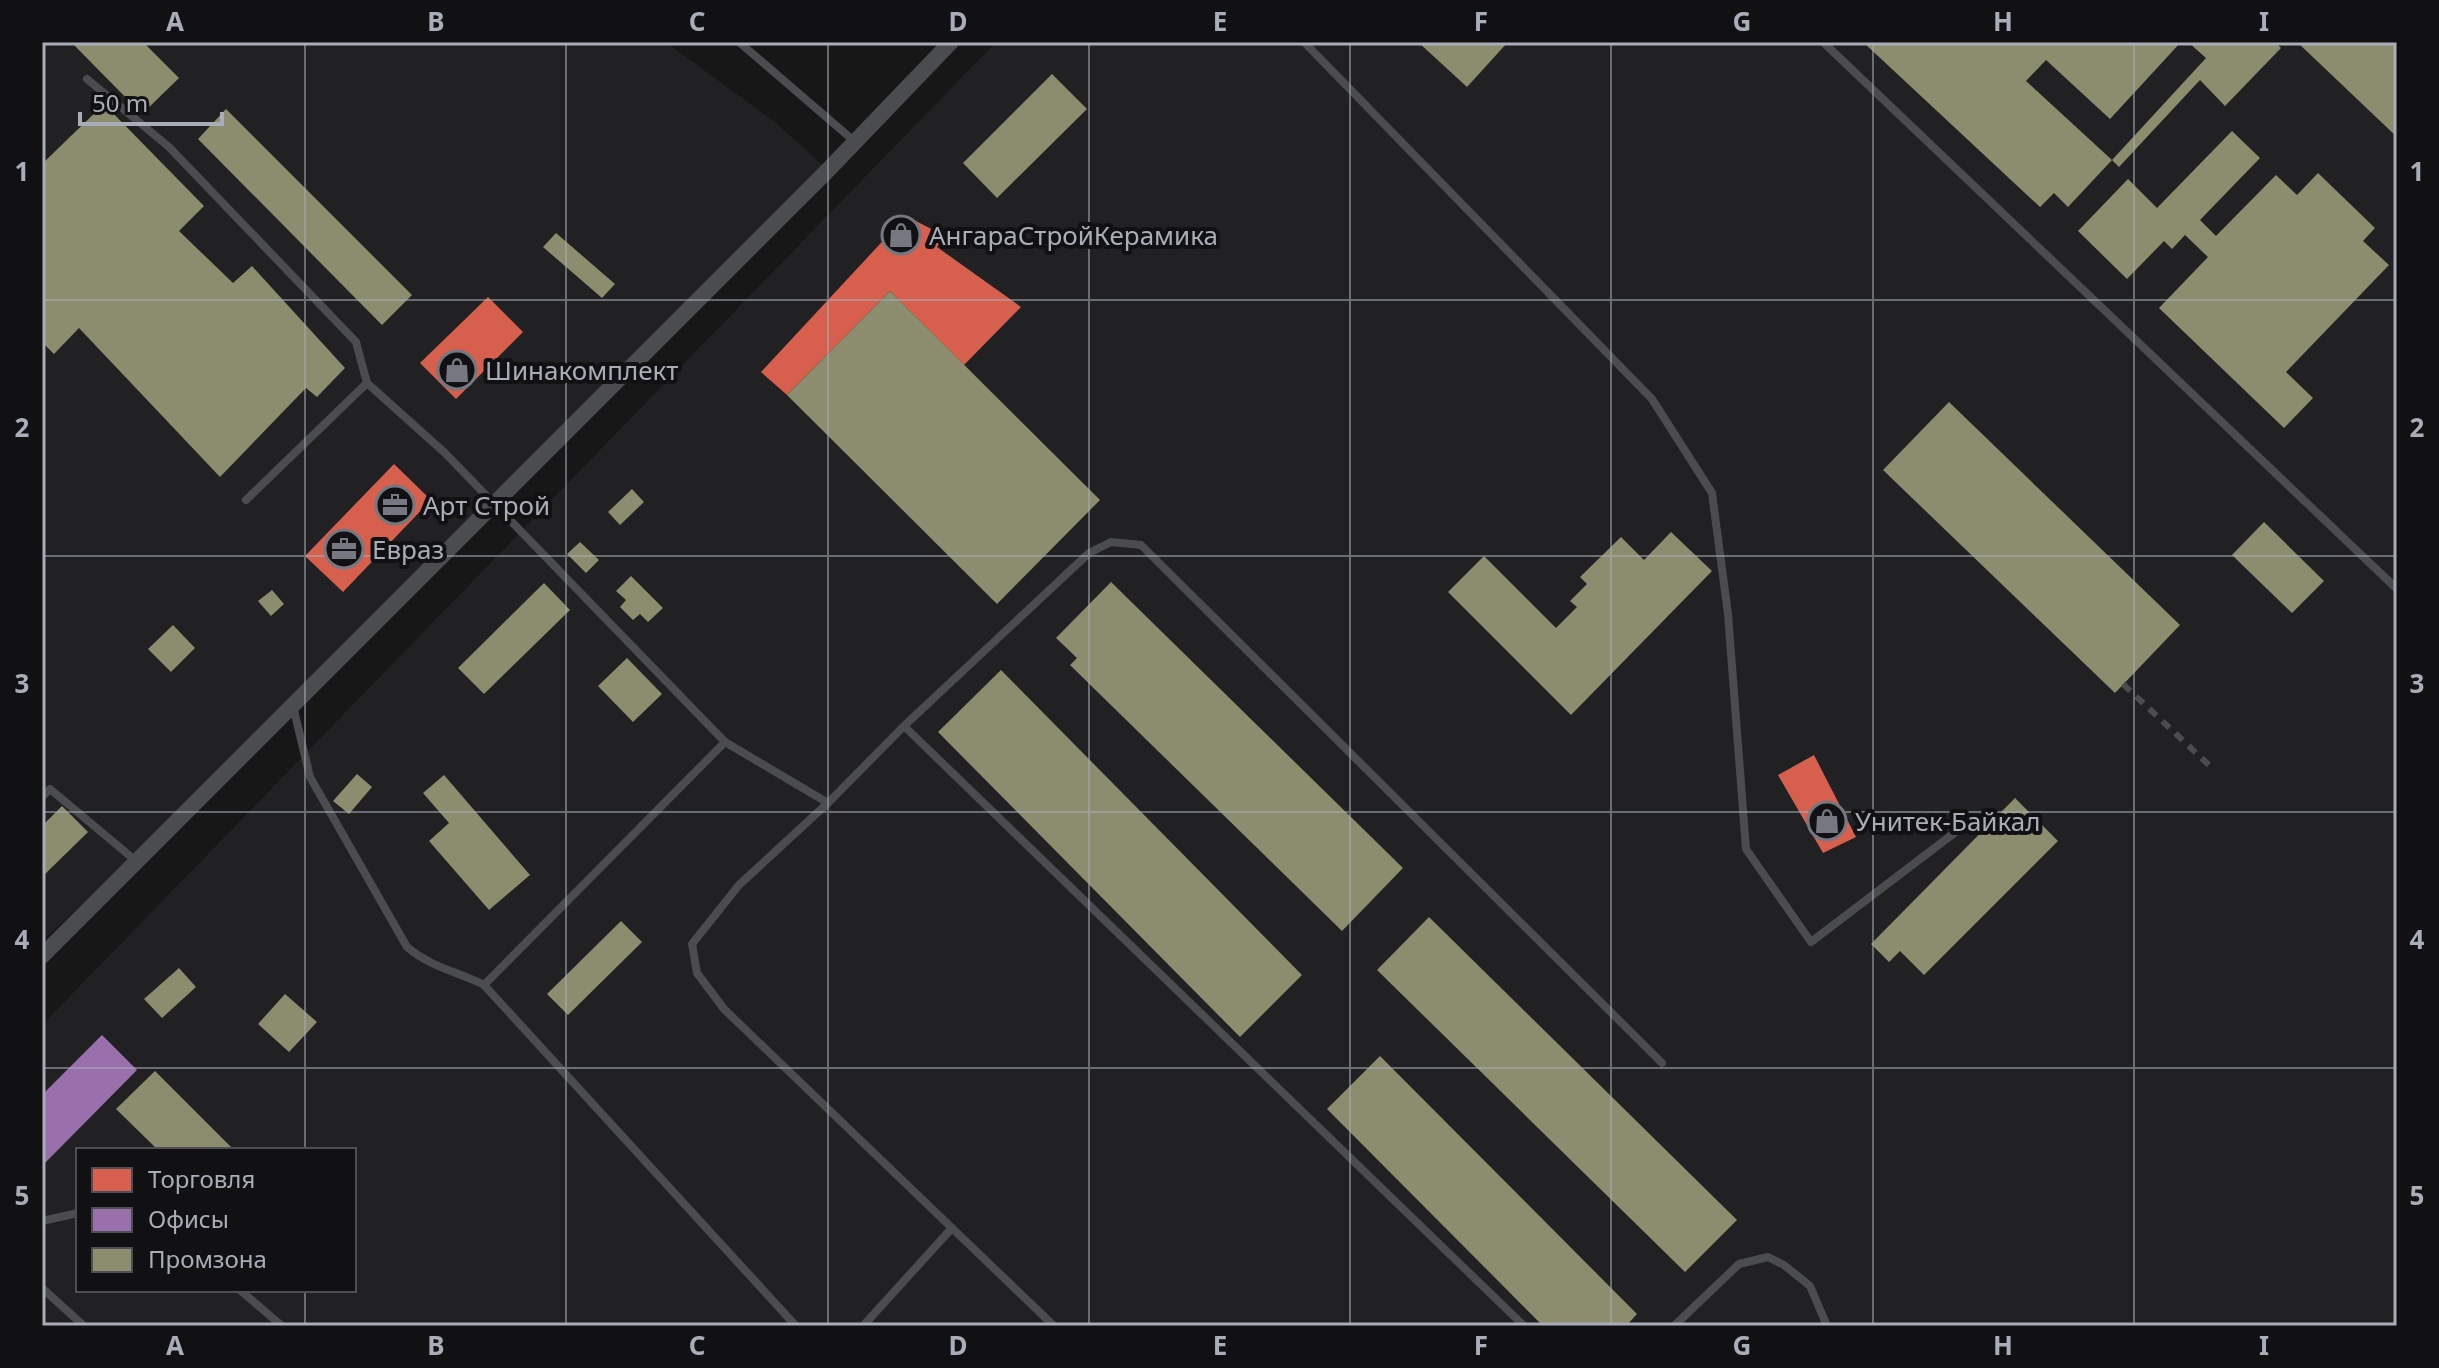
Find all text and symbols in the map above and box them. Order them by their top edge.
text: A [166,3,184,39]
text: B [427,3,445,39]
text: C [689,3,705,39]
text: D [948,3,968,39]
text: E [1213,3,1227,39]
text: F [1474,3,1488,39]
text: G [1733,3,1751,39]
text: H [1993,3,2013,39]
text: I [2259,3,2269,39]
scale bar [80,76,222,126]
text: 50 m [92,86,148,119]
text: 1 [15,153,29,189]
text: 1 [2410,153,2424,189]
shop icon: АнгараСтройКерамика [880,214,922,256]
place label: АнгараСтройКерамика [929,217,1218,253]
shop icon: Шинакомплект [436,349,478,391]
place label: Шинакомплект [485,352,678,388]
text: 2 [15,409,30,445]
text: 2 [2410,409,2425,445]
office icon: Арт Строй [374,484,416,526]
place label: Арт Строй [423,487,550,523]
office icon: Евраз [323,528,365,570]
place label: Евраз [372,531,444,567]
text: 3 [15,665,29,701]
text: 3 [2410,665,2424,701]
shop icon: Унитек-Байкал [1806,800,1848,842]
place label: Унитек-Байкал [1855,803,2041,839]
text: 4 [15,921,30,957]
text: 4 [2410,921,2425,957]
legend [76,1148,356,1292]
text: Торговля [148,1162,255,1195]
text: 5 [15,1177,29,1213]
text: 5 [2410,1177,2424,1213]
text: Офисы [148,1202,229,1235]
text: Промзона [148,1242,267,1275]
text: A [166,1327,184,1363]
text: B [427,1327,445,1363]
text: C [689,1327,705,1363]
text: D [948,1327,968,1363]
text: E [1213,1327,1227,1363]
text: F [1474,1327,1488,1363]
text: G [1733,1327,1751,1363]
text: H [1993,1327,2013,1363]
text: I [2259,1327,2269,1363]

